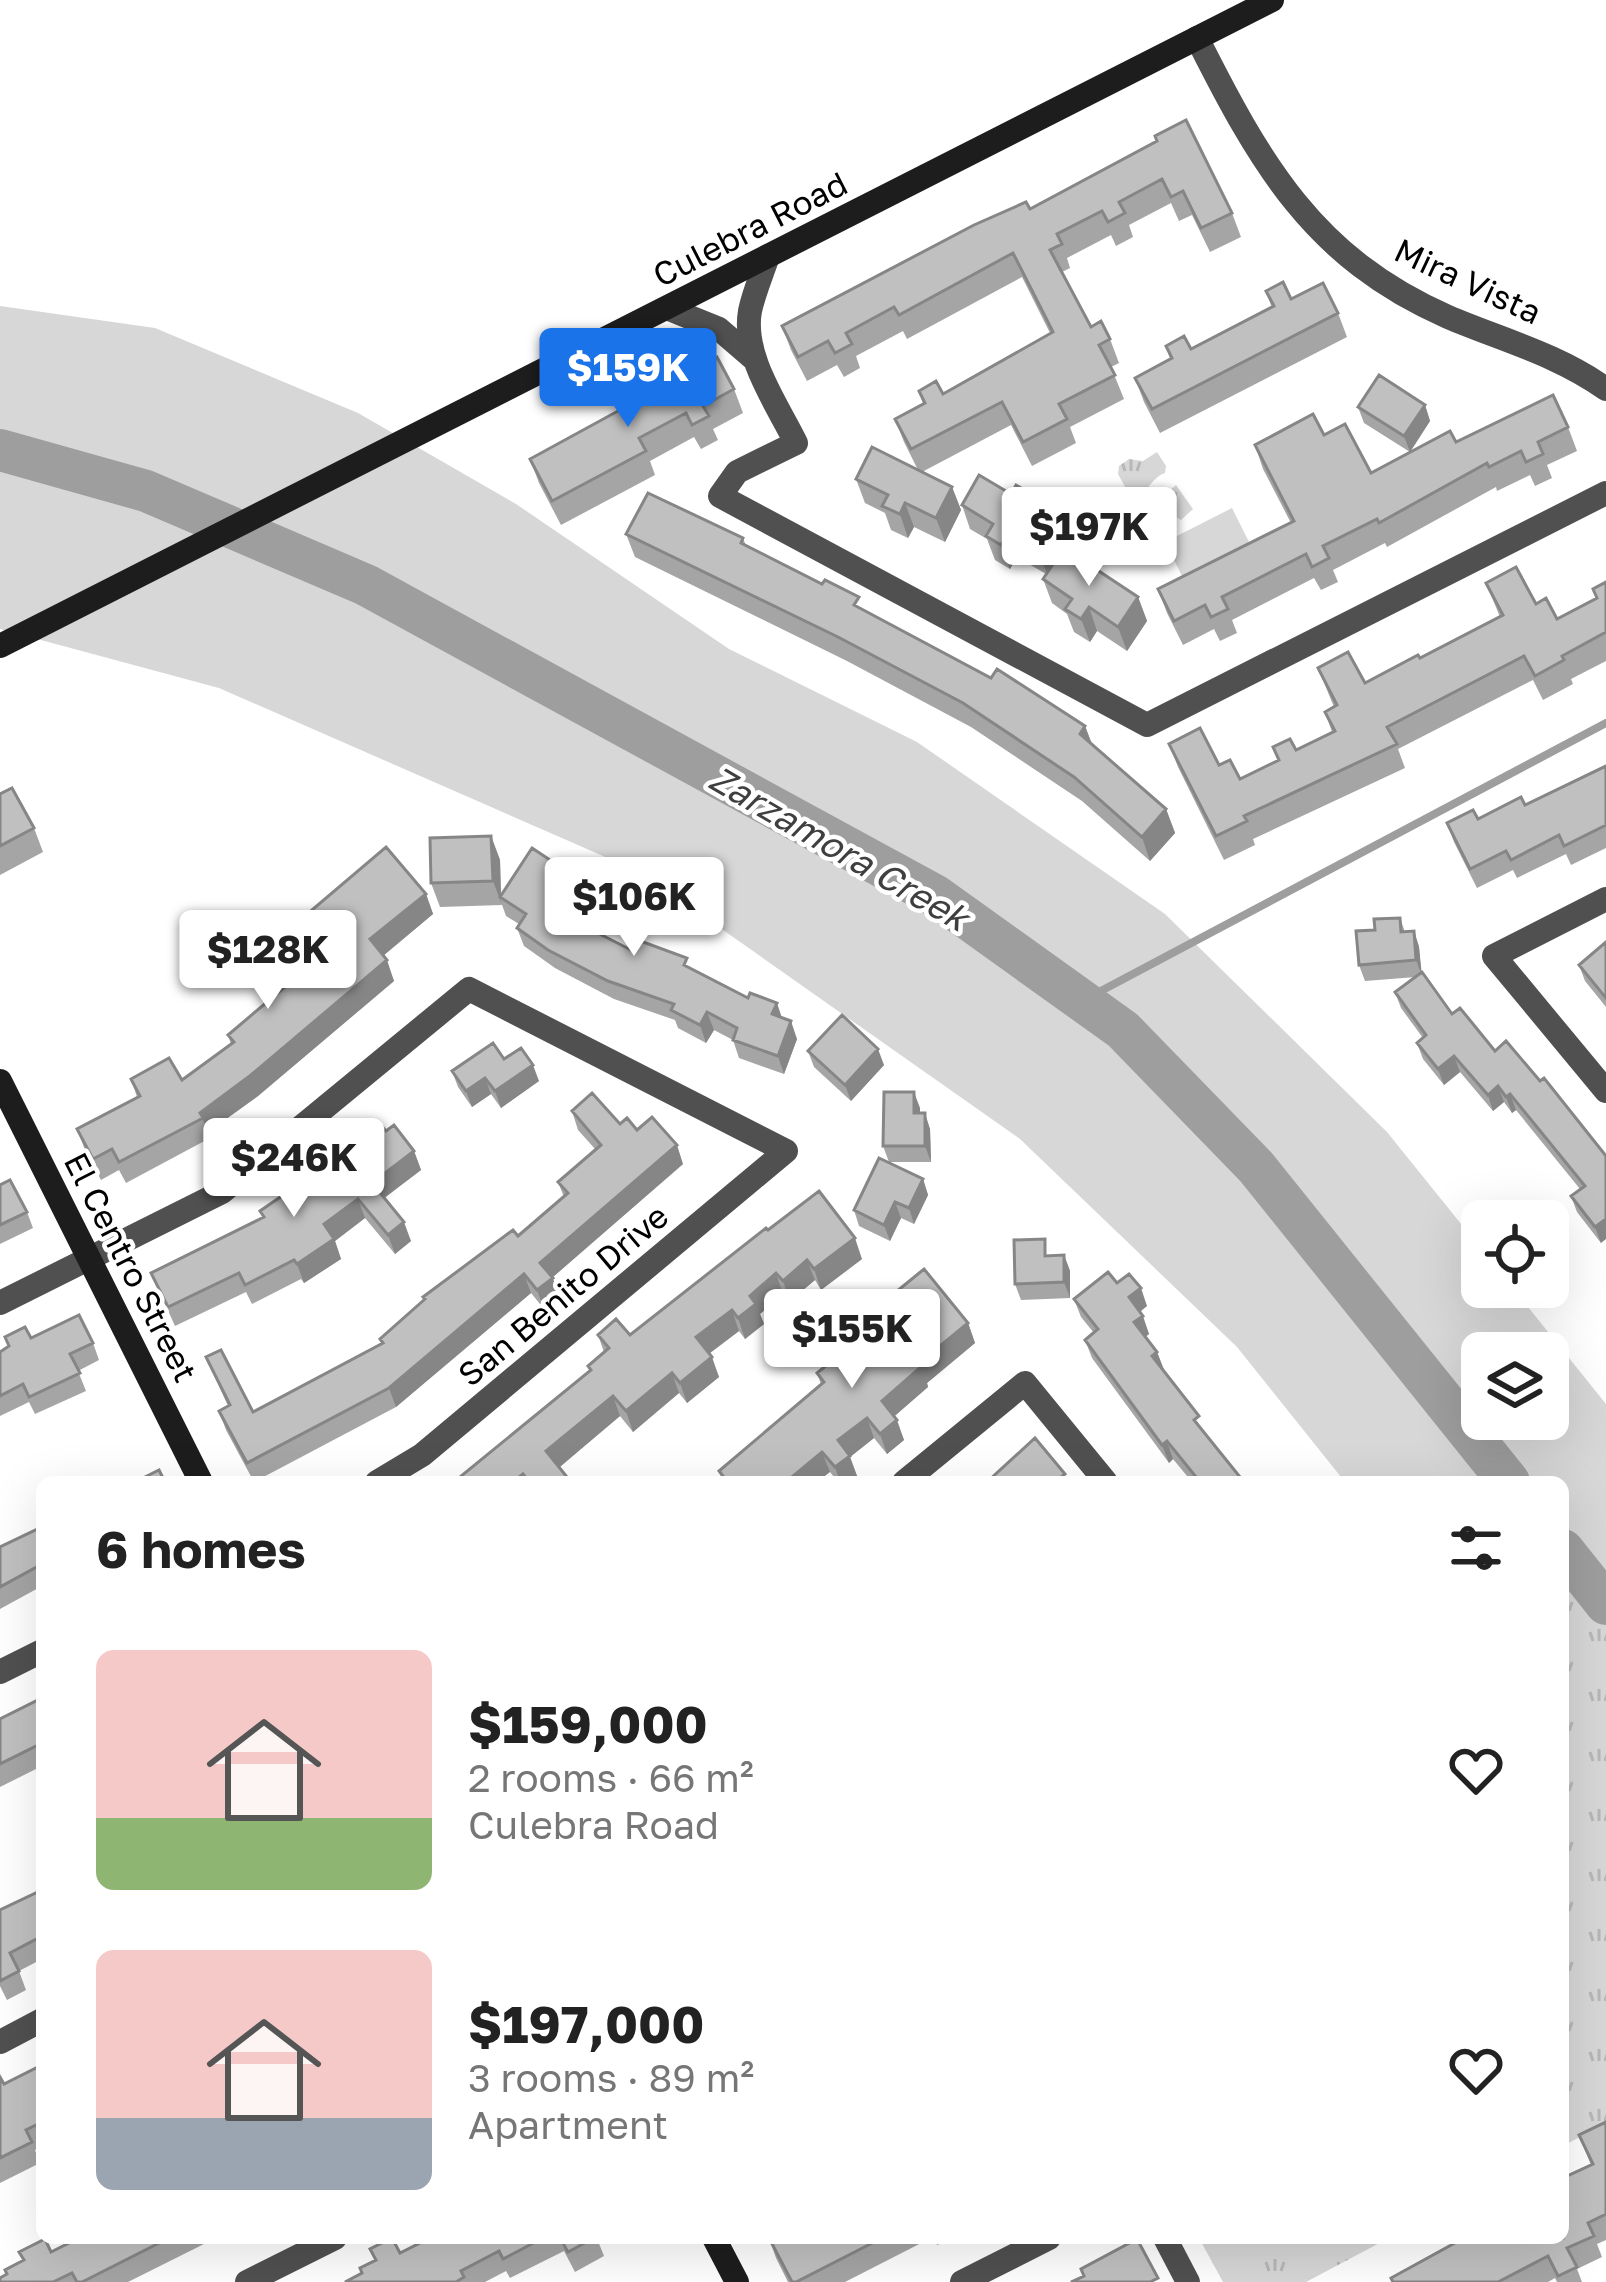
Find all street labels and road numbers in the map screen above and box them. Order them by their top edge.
street label: Culebra Road [646,163,853,294]
street label: Mira Vista [1389,230,1548,331]
street label: El Centro Street [57,1146,206,1388]
street label: San Benito Drive [450,1196,675,1394]

